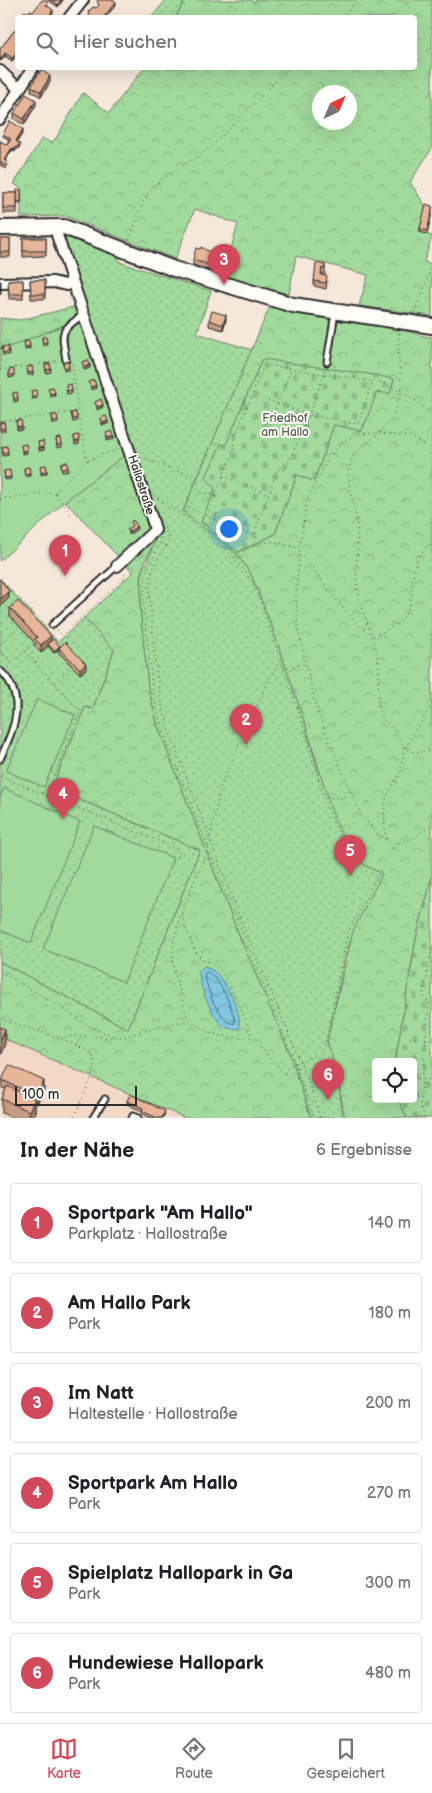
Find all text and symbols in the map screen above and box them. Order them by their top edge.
search box [15,15,417,70]
icon: search [33,29,61,57]
text: Hier suchen [73,31,177,54]
north arrow [312,85,357,130]
pin: 3 [208,244,240,285]
park label: Friedhof am Hallo [261,411,309,440]
street label: Hallostraße [124,453,158,517]
your location [216,516,242,542]
pin: 1 [49,535,81,576]
pin: 2 [230,704,262,745]
pin: 4 [47,778,79,819]
pin: 5 [334,835,366,876]
map controls [372,1058,417,1103]
button: locate [372,1058,417,1103]
pin: 6 [312,1059,344,1100]
scale bar [15,1083,138,1106]
text: 100 m [22,1086,59,1103]
text: In der Nähe [20,1138,134,1163]
text: 6 Ergebnisse [316,1141,412,1160]
text: Sportpark "Am Hallo" [68,1202,253,1225]
text: 1 [34,1214,40,1233]
text: 140 m [368,1214,411,1233]
text: Parkplatz · Hallostraße [68,1225,228,1244]
text: Am Hallo Park [68,1292,191,1315]
text: 2 [32,1304,42,1323]
text: 180 m [369,1304,411,1323]
text: Park [68,1315,100,1334]
text: Im Natt [68,1382,134,1405]
text: 3 [32,1394,42,1413]
text: 200 m [365,1394,411,1413]
text: Haltestelle · Hallostraße [68,1405,238,1424]
text: Sportpark Am Hallo [68,1472,238,1495]
text: 4 [32,1484,42,1503]
text: 270 m [367,1484,411,1503]
text: Park [68,1495,100,1514]
text: Spielplatz Hallopark in Ga [68,1562,293,1585]
text: 5 [32,1574,42,1593]
text: 300 m [365,1574,411,1593]
text: Park [68,1585,100,1604]
text: Hundewiese Hallopark [68,1652,263,1675]
text: 6 [32,1664,42,1683]
text: 480 m [365,1664,411,1683]
text: Park [68,1675,100,1694]
tab: Karte [47,1735,81,1782]
tab: Route [175,1735,213,1782]
tab: Gespeichert [307,1735,385,1782]

